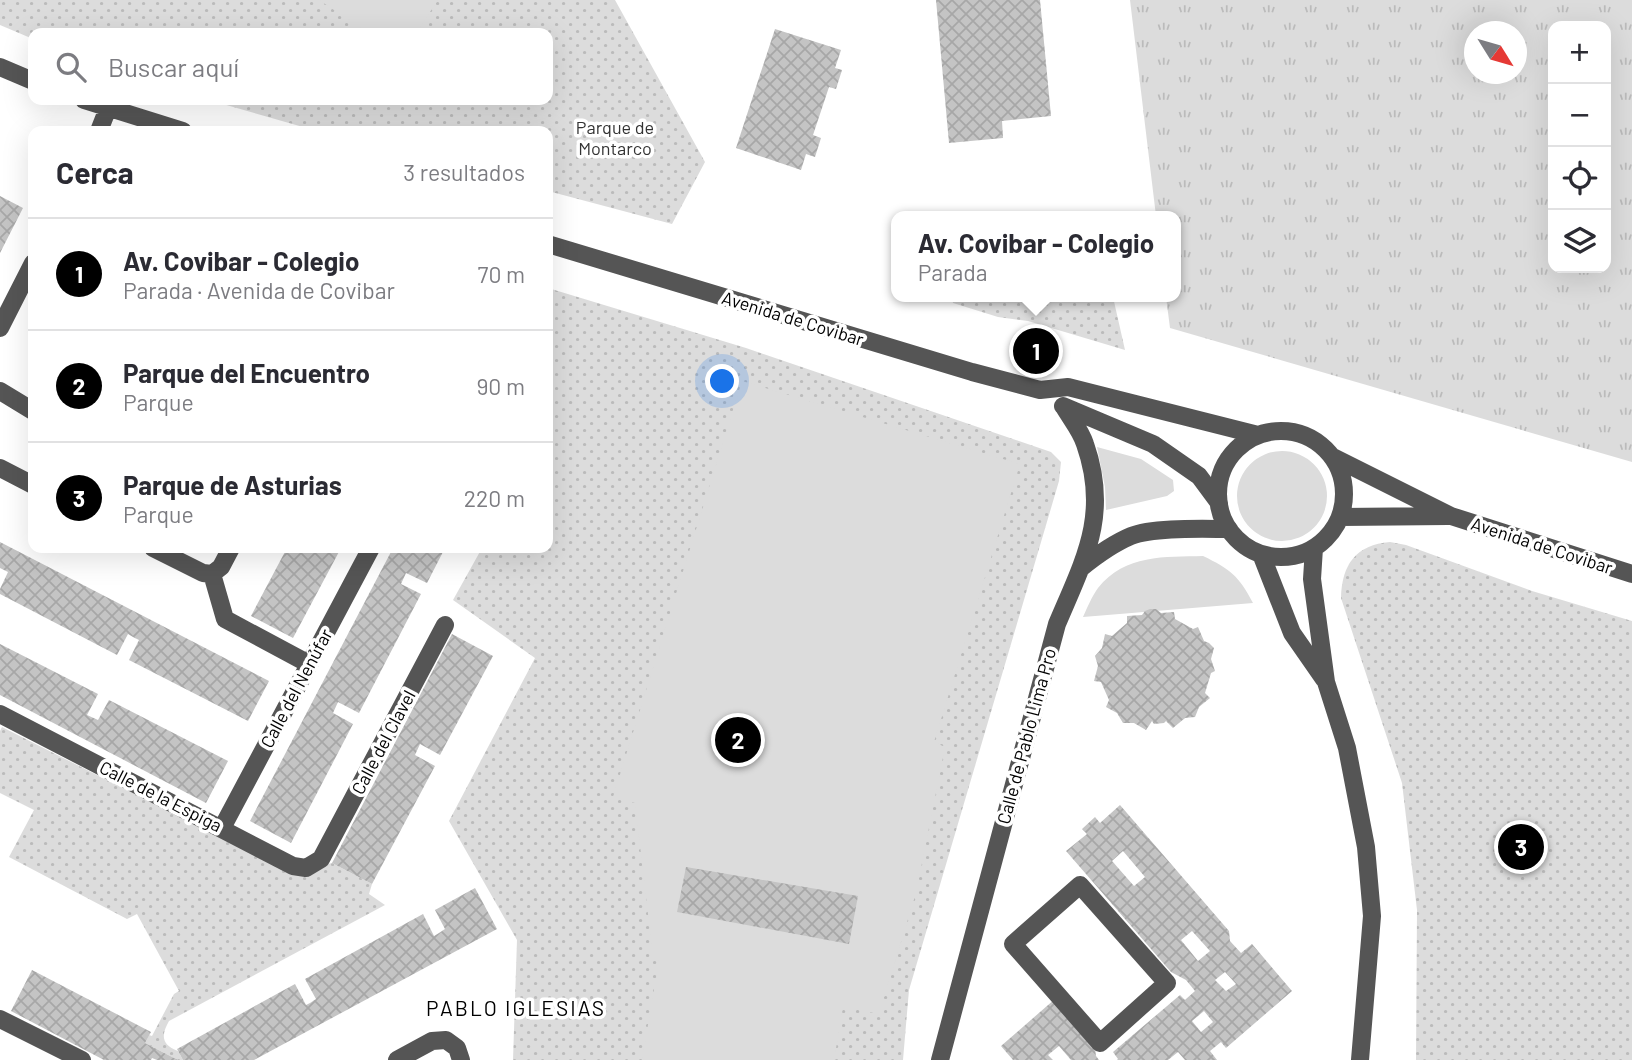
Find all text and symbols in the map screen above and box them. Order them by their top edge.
north arrow [1464,21,1527,84]
map controls [1548,21,1611,273]
button: + [1548,21,1611,84]
search box [28,28,553,105]
icon: search [52,48,90,86]
text: Buscar aquí [108,51,239,82]
button: − [1548,84,1611,147]
park label: Parque de Montarco [576,116,654,159]
button: locate [1548,147,1611,210]
text: Cerca [56,154,134,190]
text: 3 resultados [403,158,525,186]
button: layers [1548,210,1611,273]
popup [891,211,1181,302]
text: Av. Covibar - Colegio [918,227,1154,258]
text: Av. Covibar - Colegio [123,245,359,276]
text: Parada [918,258,988,286]
text: 1 [75,260,83,288]
text: 70 m [478,260,525,288]
text: Parada · Avenida de Covibar [123,276,395,304]
street label: Avenida de Covibar [719,286,867,350]
pin: 1 [1013,325,1059,377]
text: Parque del Encuentro [123,357,370,388]
your location [705,364,739,398]
text: 2 [73,372,85,400]
text: 90 m [476,372,525,400]
text: Parque [123,388,194,416]
text: Parque de Asturias [123,469,342,500]
text: 3 [73,484,85,512]
text: 220 m [464,484,525,512]
text: Parque [123,500,194,528]
street label: Avenida de Covibar [1469,512,1616,578]
street label: Calle del Nenúfar [255,624,337,751]
street label: Calle de Pablo Lima Pro [992,646,1060,826]
street label: Calle del Clavel [346,686,420,798]
pin: 2 [715,714,761,766]
street label: Calle de la Espiga [96,756,226,836]
pin: 3 [1498,821,1544,873]
district label: PABLO IGLESIAS [426,995,606,1020]

